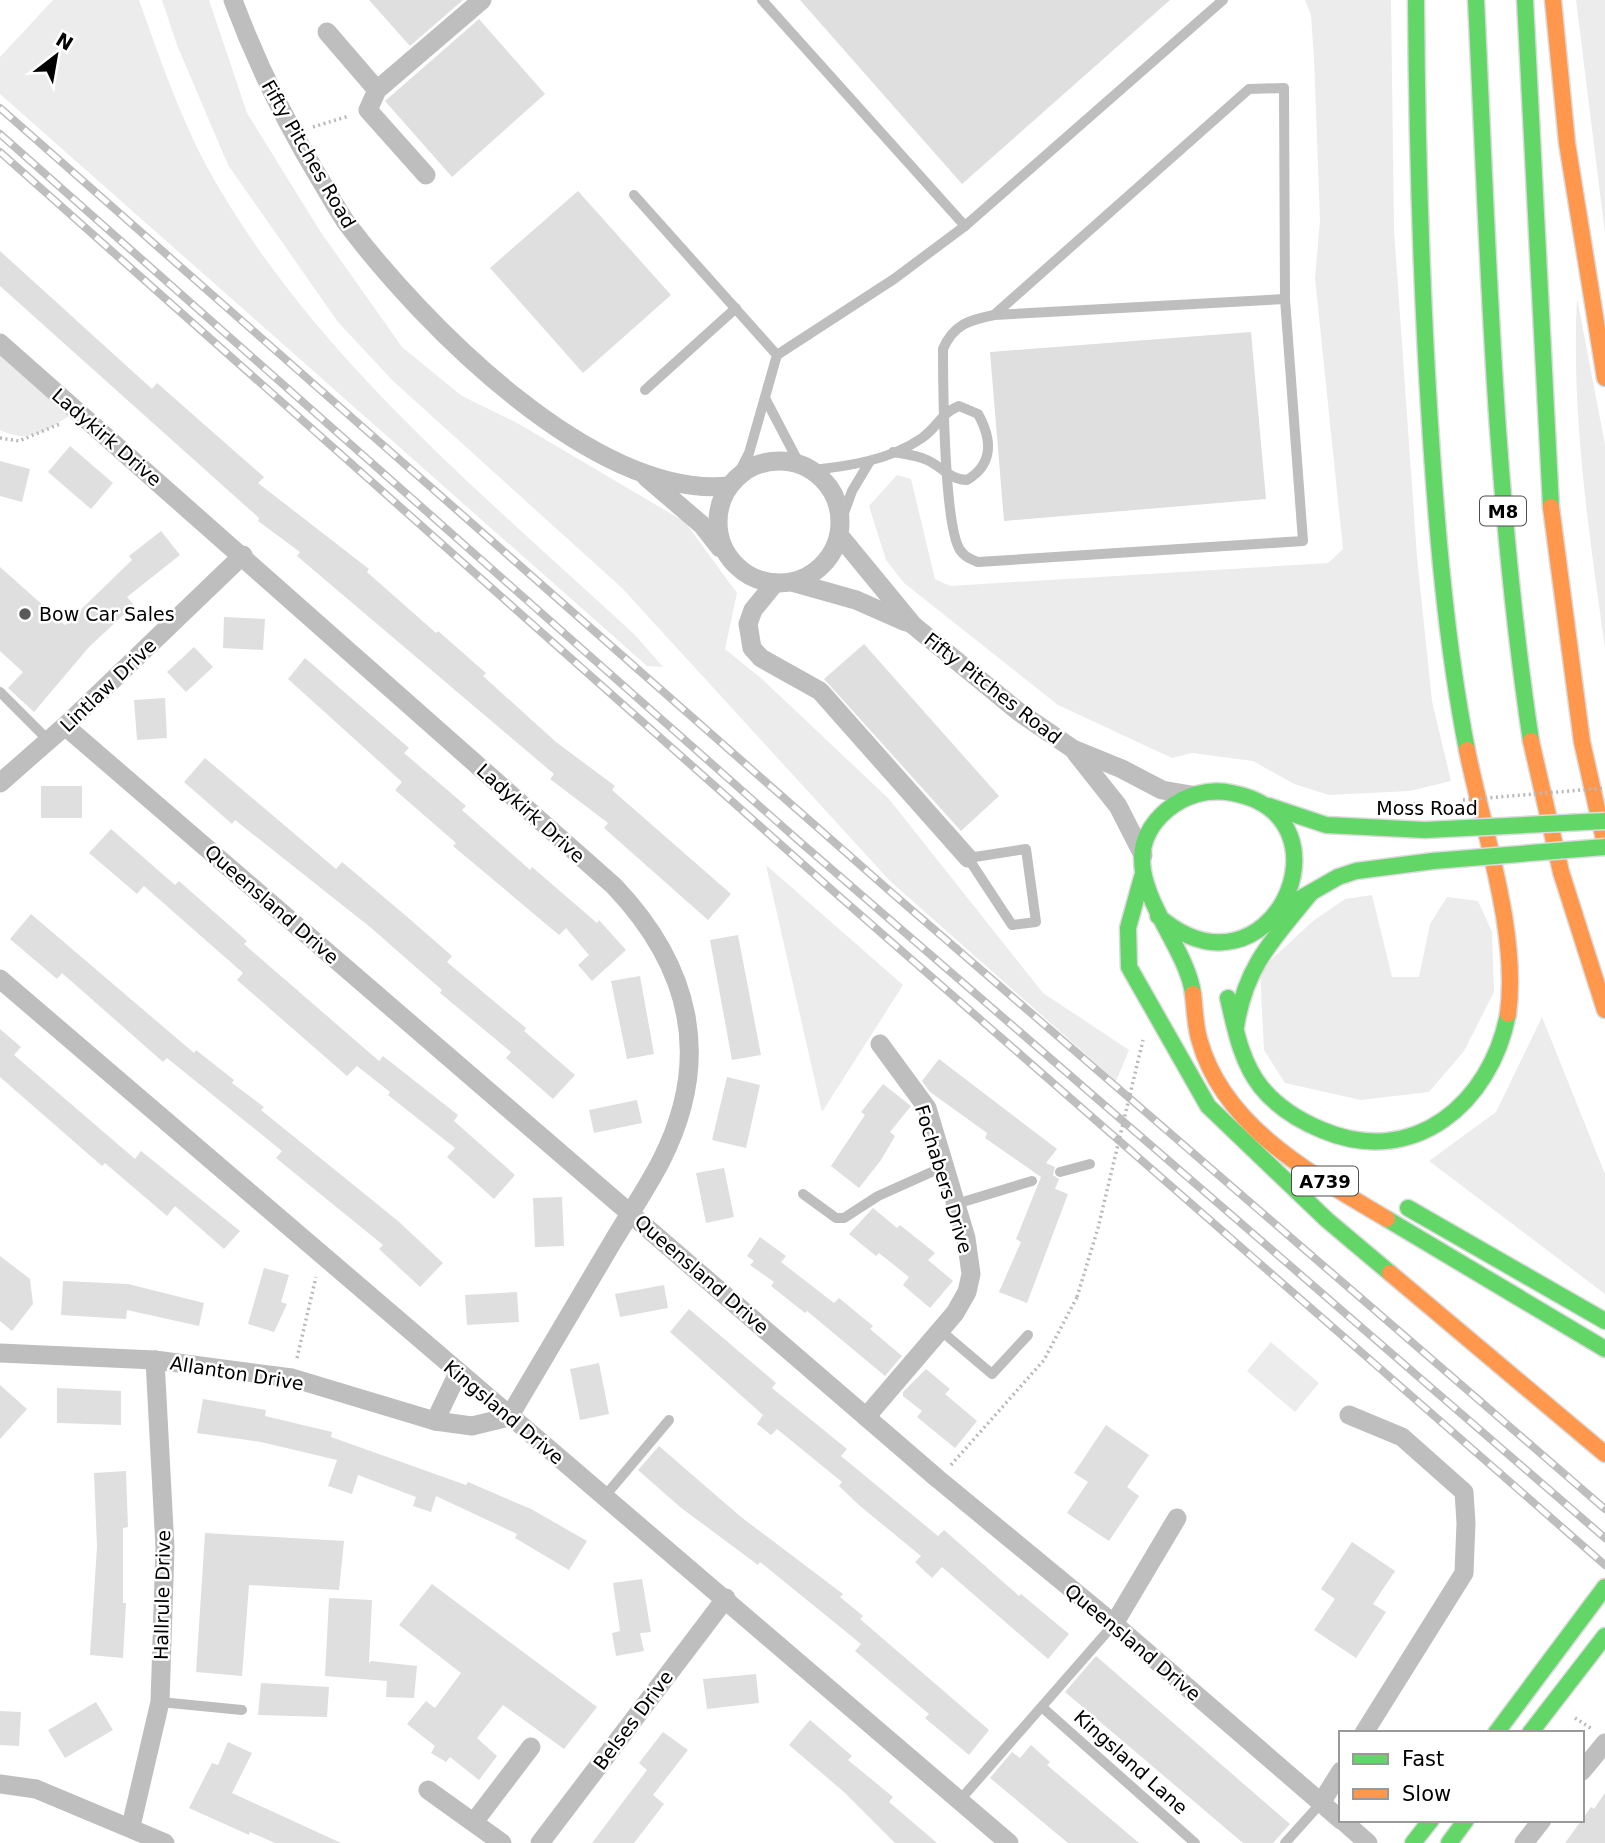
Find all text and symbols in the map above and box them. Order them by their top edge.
north arrow [21,21,91,91]
text: N [52,28,77,55]
street label: Fifty Pitches Road [258,76,360,232]
street label: Ladykirk Drive [48,384,166,490]
road number: M8 [1480,496,1526,526]
place label: Bow Car Sales [39,603,175,625]
marker: Bow Car Sales [17,606,33,622]
street label: Fifty Pitches Road [920,628,1066,748]
street label: Lintlaw Drive [56,634,160,736]
street label: Ladykirk Drive [473,759,589,867]
street label: Moss Road [1376,797,1478,819]
street label: Queensland Drive [201,840,343,968]
street label: Fochabers Drive [911,1102,977,1256]
road number: A739 [1292,1166,1358,1196]
street label: Queensland Drive [631,1210,773,1338]
street label: Allanton Drive [169,1352,305,1394]
street label: Kingsland Drive [440,1356,568,1468]
street label: Hallrule Drive [150,1530,174,1660]
street label: Queensland Drive [1061,1579,1205,1705]
street label: Belses Drive [589,1666,677,1774]
street label: Kingsland Lane [1070,1705,1192,1819]
legend [1339,1731,1584,1822]
text: Fast [1402,1747,1444,1771]
text: Slow [1402,1782,1451,1806]

